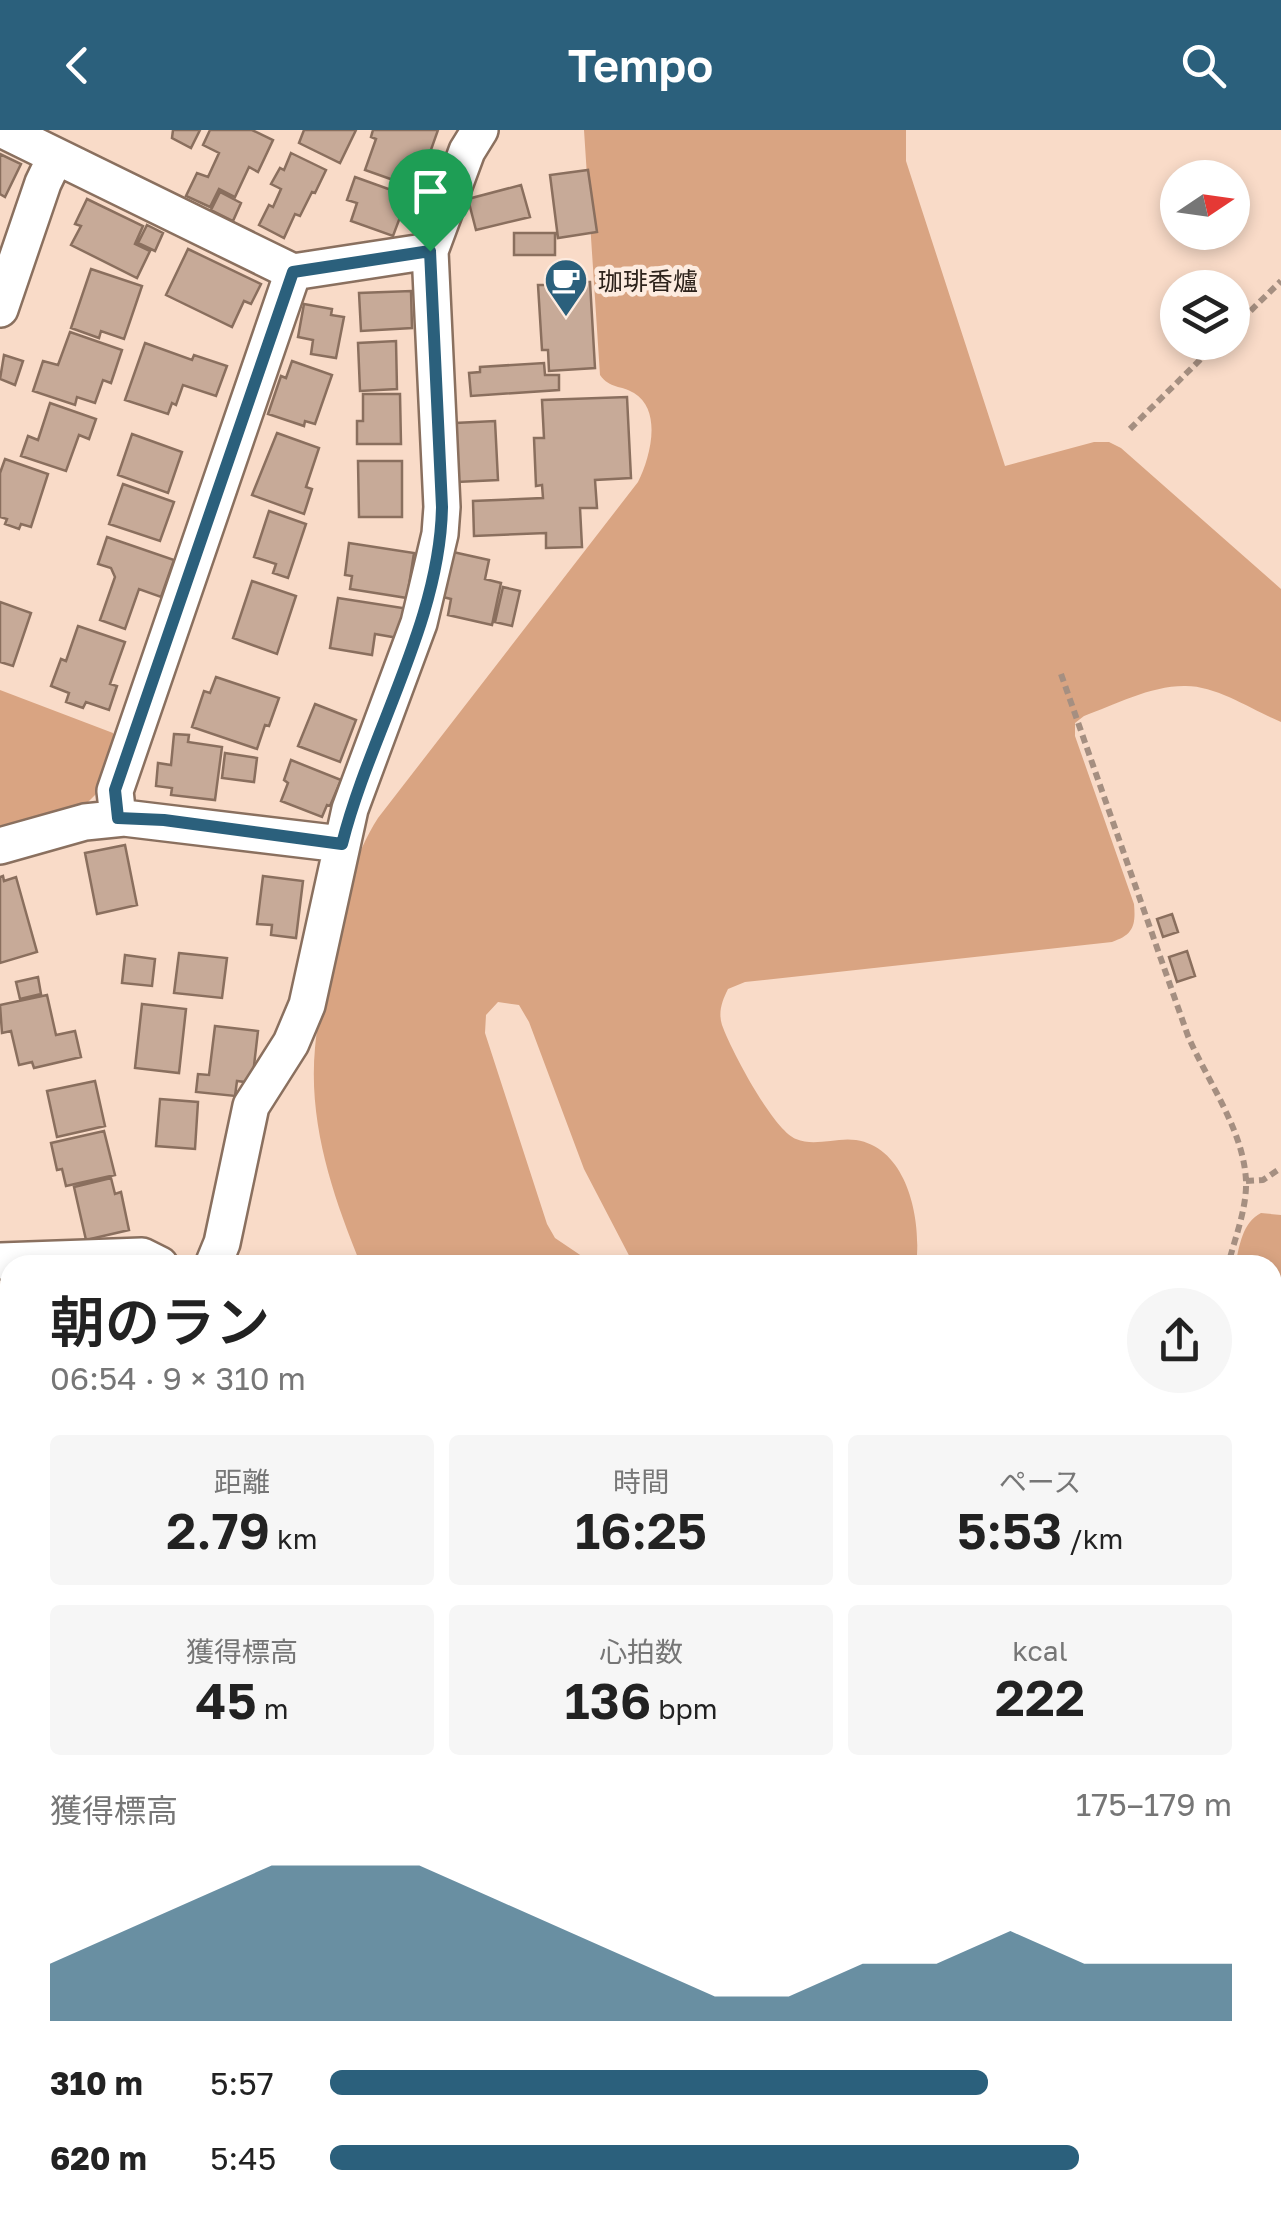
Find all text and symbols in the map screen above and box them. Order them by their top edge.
icon: back [50,38,105,93]
text: Tempo [568,38,713,92]
icon: search [1176,38,1231,93]
pin [388,149,473,252]
north arrow [1160,160,1250,250]
map controls [1160,160,1250,360]
icon: arrive [403,164,458,219]
cafe icon: 珈琲香爐 [543,257,589,318]
place label: 珈琲香爐 [598,265,698,296]
button: layers [1160,270,1250,360]
text: 朝のラン [50,1288,270,1354]
button: share [1127,1288,1232,1393]
text: 06:54 · 9 × 310 m [50,1359,306,1397]
text: 距離 [214,1465,270,1498]
text: 時間 [613,1465,669,1498]
text: ペース [999,1465,1081,1498]
text: 2.79 [166,1500,270,1560]
text: 16:25 [575,1500,707,1560]
text: 5:53 [957,1500,1062,1560]
text: km [270,1522,318,1555]
text: /km [1062,1522,1123,1555]
text: kcal [1012,1634,1068,1667]
text: 獲得標高 [186,1635,298,1668]
text: 心拍数 [599,1635,683,1668]
text: 222 [995,1667,1085,1727]
text: 45 [195,1670,257,1730]
text: 136 [565,1670,651,1730]
text: m [257,1692,289,1725]
text: bpm [651,1692,717,1725]
text: 175–179 m [1076,1785,1232,1823]
text: 獲得標高 [50,1791,178,1829]
text: 310 m [50,2064,143,2102]
text: 5:57 [210,2064,274,2102]
text: 620 m [50,2139,147,2177]
text: 5:45 [210,2139,276,2177]

